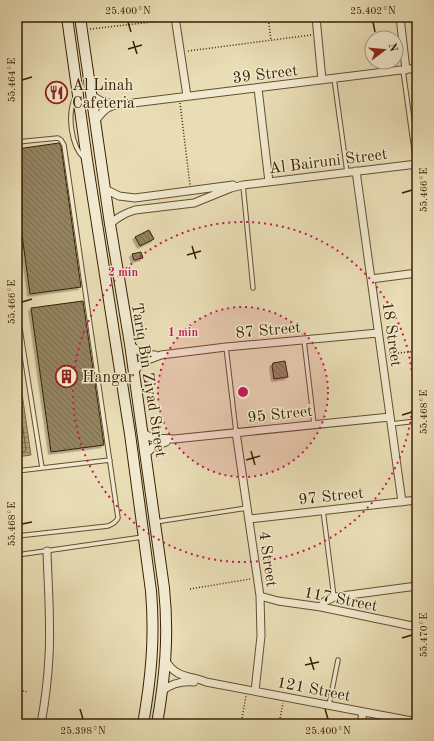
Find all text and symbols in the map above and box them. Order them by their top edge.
text: 25.400°N [105,6,151,16]
text: 25.402°N [350,6,396,16]
north arrow [364,30,404,70]
text: N [386,42,399,54]
text: 55.464°E [7,58,17,102]
street label: 39 Street [232,63,299,87]
place label: Al Linah Cafeteria [72,78,135,112]
restaurant icon: Al Linah Cafeteria [43,80,69,106]
street label: Al Bairuni Street [268,147,389,177]
text: 55.466°E [419,168,429,212]
text: 2 min [108,267,138,279]
text: 55.466°E [7,280,17,324]
street label: 18 Street [379,301,404,368]
street label: Tariq Bin Ziyad Street [128,302,168,459]
street label: 87 Street [235,320,302,342]
text: 1 min [168,327,198,339]
building icon: Hangar [54,363,80,389]
place label: Hangar [82,370,135,386]
centre of rings [236,385,250,399]
text: 55.468°E [419,390,429,434]
street label: 95 Street [247,404,314,426]
street label: 97 Street [298,486,365,508]
text: 55.468°E [7,502,17,546]
street label: 4 Street [255,530,279,589]
street label: 117 Street [302,585,379,615]
text: 55.470°E [419,613,429,657]
street label: 121 Street [275,675,352,705]
text: 25.398°N [60,726,106,736]
text: 25.400°N [305,726,351,736]

